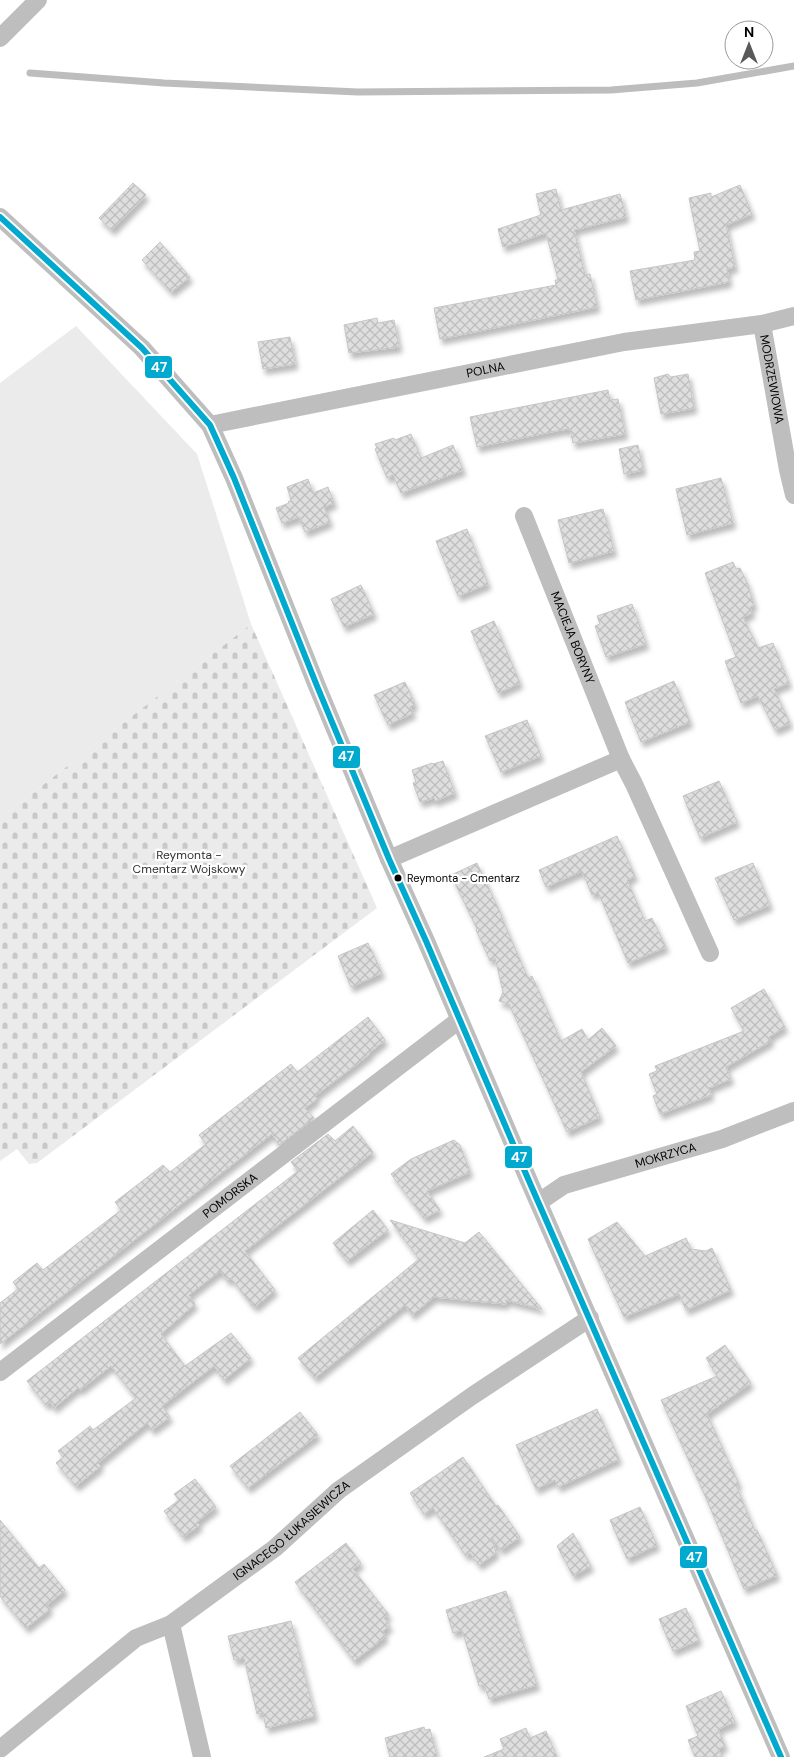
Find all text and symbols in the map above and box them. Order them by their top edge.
north arrow [724,20,774,70]
text: N [744,23,754,41]
street label: MODRZEWIOWA [756,333,788,425]
line badge: 47 [144,355,173,379]
text: 47 [151,358,168,376]
street label: POLNA [465,358,506,381]
street label: MACIEJA BORYNY [547,589,598,686]
line badge: 47 [332,745,361,769]
text: 47 [338,747,355,765]
park label: Reymonta - Cmentarz Wojskowy [133,847,246,877]
place label: Reymonta - Cmentarz [407,871,520,885]
marker: Reymonta - Cmentarz [393,873,403,883]
street label: MOKRZYCA [633,1139,698,1172]
line badge: 47 [504,1145,533,1169]
text: 47 [511,1148,528,1166]
street label: POMORSKA [200,1169,261,1222]
street label: IGNACEGO ŁUKASIEWICZA [230,1477,353,1584]
line badge: 47 [679,1545,708,1569]
text: 47 [686,1548,703,1566]

